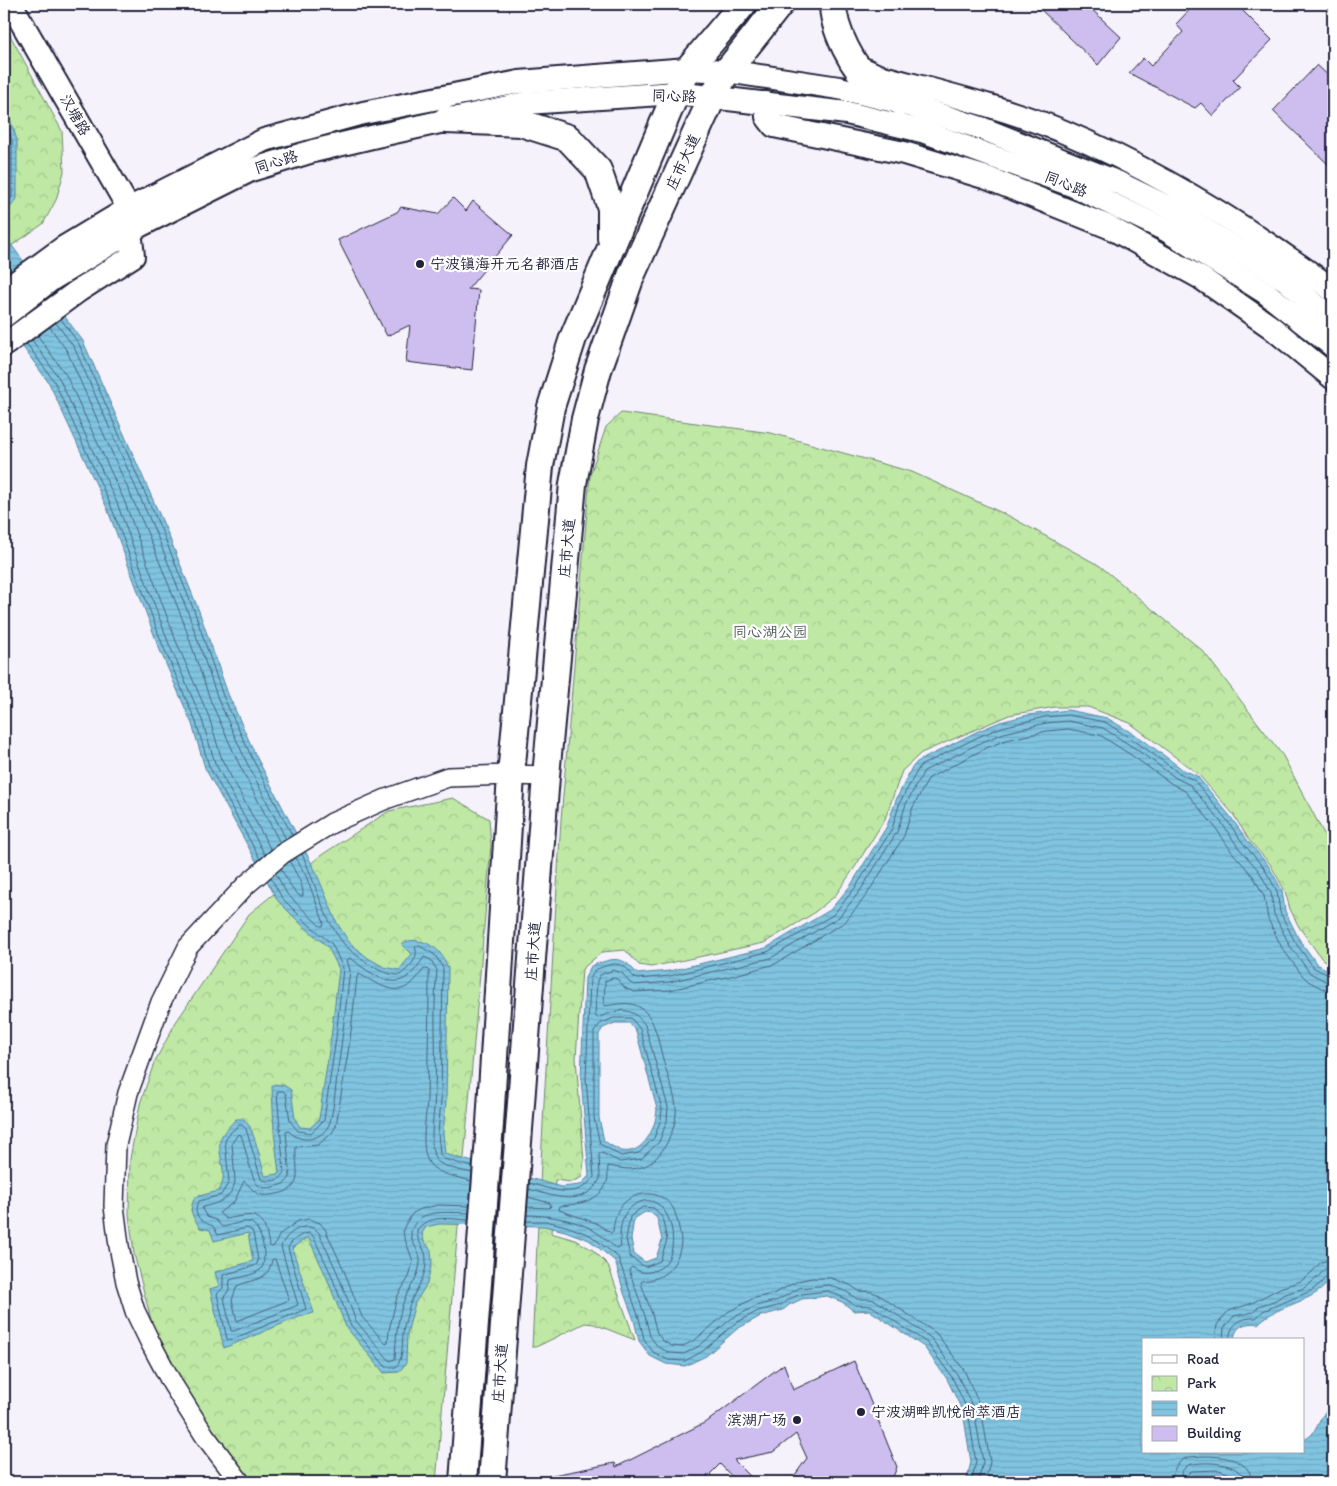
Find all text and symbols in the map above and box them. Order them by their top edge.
street label: 同心路 [651,86,697,106]
street label: 汉塘路 [56,91,94,139]
street label: 庄市大道 [662,131,704,193]
street label: 同心路 [252,146,300,178]
street label: 同心路 [1042,167,1090,201]
place label: 宁波镇海开元名都酒店 [430,255,580,273]
marker: 宁波镇海开元名都酒店 [414,258,426,270]
street label: 庄市大道 [555,517,579,579]
park label: 同心湖公园 [732,623,808,641]
street label: 庄市大道 [522,920,544,982]
legend [1142,1338,1304,1454]
street label: 庄市大道 [489,1342,511,1404]
text: Road [1187,1350,1220,1368]
text: Park [1187,1374,1217,1392]
text: Water [1187,1400,1226,1418]
place label: 宁波湖畔凯悦尚萃酒店 [871,1403,1021,1421]
marker: 宁波湖畔凯悦尚萃酒店 [855,1406,867,1418]
place label: 滨湖广场 [727,1411,787,1429]
marker: 滨湖广场 [791,1414,803,1426]
text: Building [1187,1424,1241,1442]

